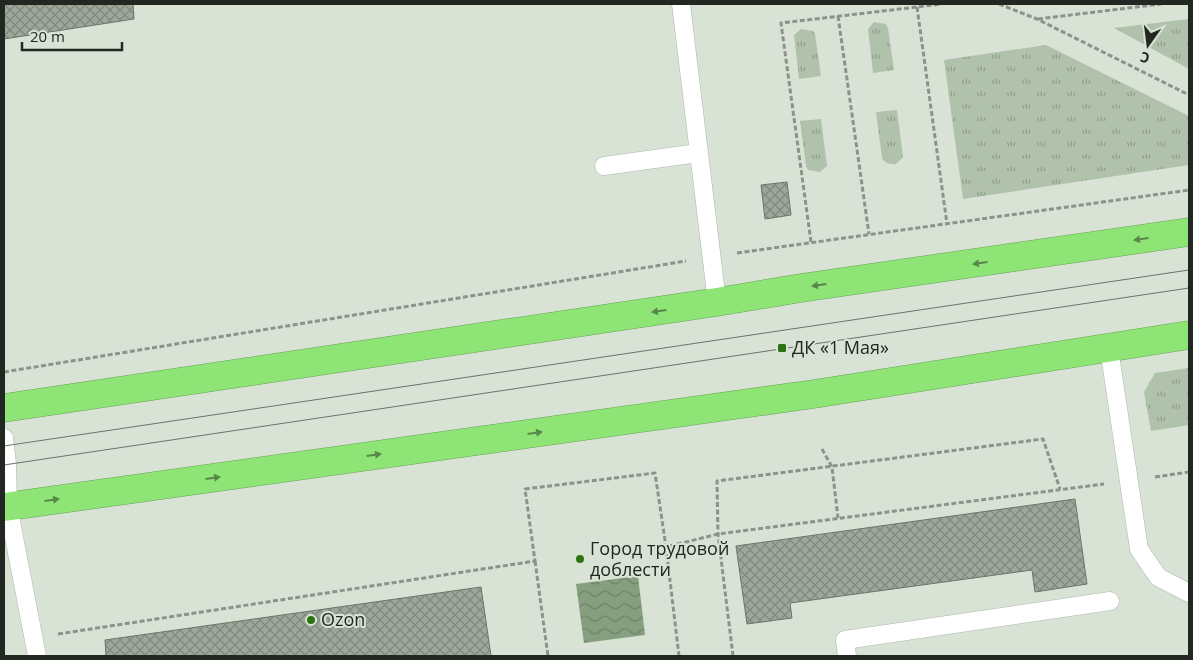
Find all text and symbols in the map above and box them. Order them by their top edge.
scale bar [22,20,122,52]
north arrow [1123,20,1173,70]
text: 20 m [30,26,65,46]
text: С [1138,48,1151,68]
one-way arrow [1133,235,1149,243]
one-way arrow [972,259,988,267]
one-way arrow [811,282,827,290]
one-way arrow [651,307,667,315]
place label: ДК «1 Мая» [792,335,889,359]
marker: ДК «1 Мая» [776,342,788,354]
one-way arrow [527,429,543,437]
one-way arrow [366,451,382,459]
one-way arrow [205,474,221,482]
one-way arrow [44,496,60,504]
place label: Город трудовой доблести [590,536,729,581]
marker: Город трудовой доблести [574,553,586,565]
place label: Ozon [321,607,365,631]
marker: Ozon [305,614,317,626]

